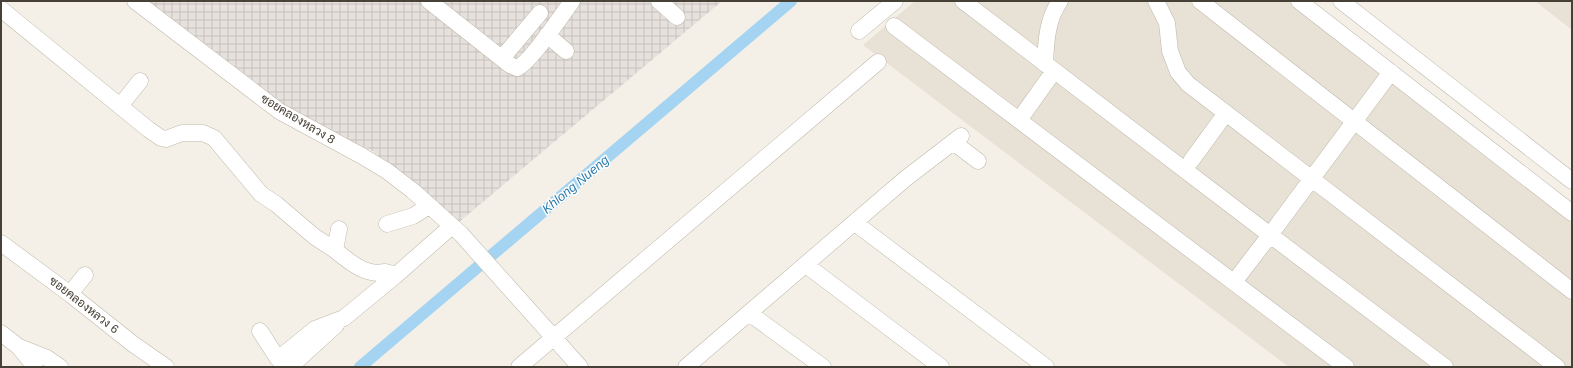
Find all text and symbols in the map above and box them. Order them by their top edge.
street label: ซอยคลองหลวง 8 [258,91,338,147]
water label: Khlong Nueng [539,152,612,217]
street label: ซอยคลองหลวง 6 [47,274,122,337]

